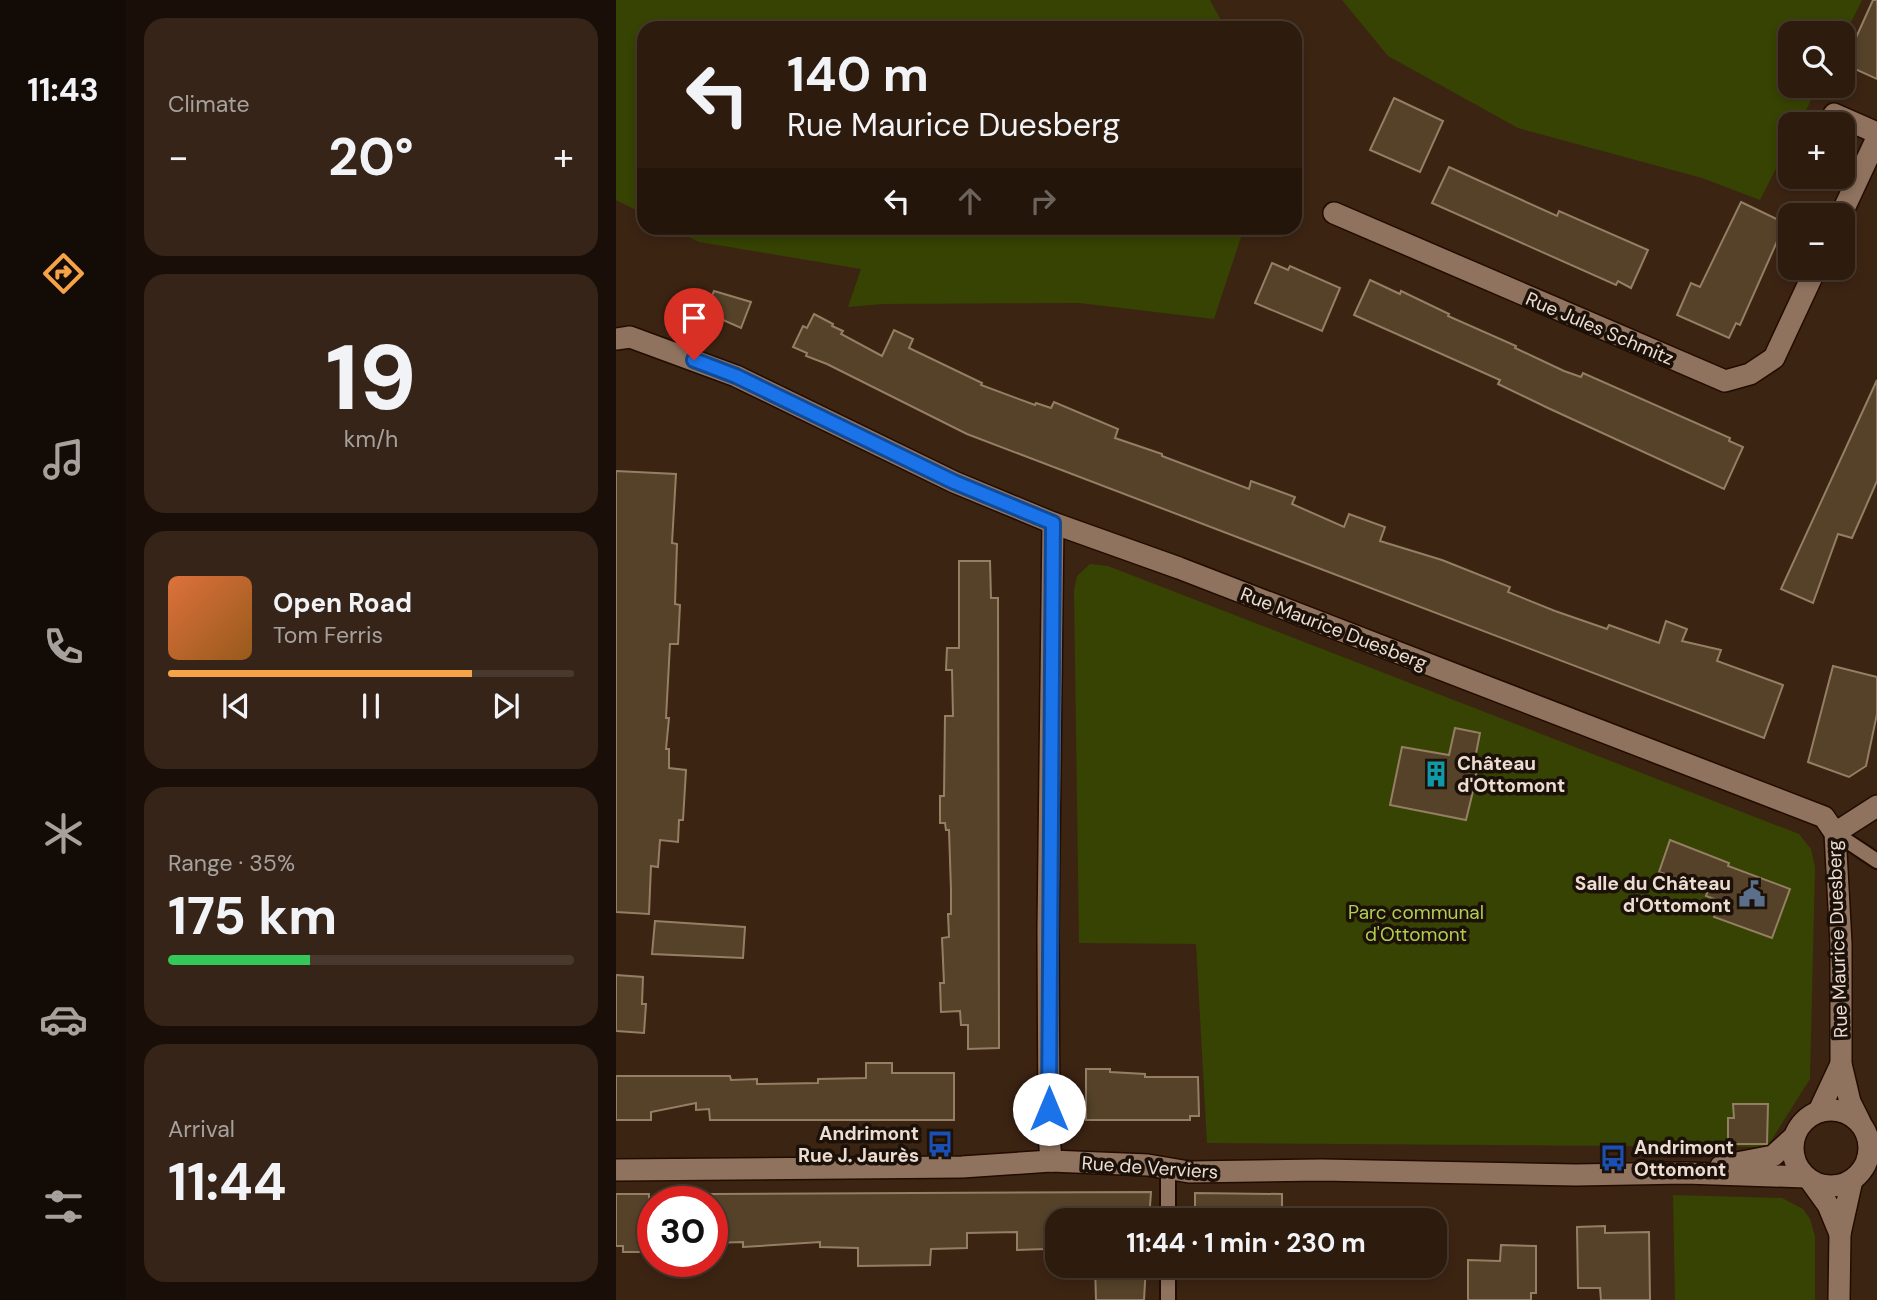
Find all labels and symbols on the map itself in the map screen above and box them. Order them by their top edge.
street label: Rue Jules Schmitz [1522,286,1678,371]
pin [664,288,724,360]
street label: Rue Maurice Duesberg [1237,581,1431,676]
place label: Château d'Ottomont [1457,751,1565,798]
building icon: Château d'Ottomont [1421,759,1451,789]
street label: Rue Maurice Duesberg [1822,839,1853,1038]
place label: Salle du Château d'Ottomont [1575,871,1731,918]
public building icon: Salle du Château d'Ottomont [1737,879,1767,909]
park label: Parc communal d'Ottomont [1348,900,1484,947]
position arrow [1012,1072,1086,1146]
place label: Andrimont Rue J. Jaurès [798,1121,919,1168]
bus stop icon: Andrimont Rue J. Jaurès [925,1129,955,1159]
place label: Andrimont Ottomont [1634,1135,1734,1182]
bus stop icon: Andrimont Ottomont [1598,1143,1628,1173]
street label: Rue de Verviers [1081,1150,1219,1185]
speed limit sign: 30 [637,1186,728,1277]

